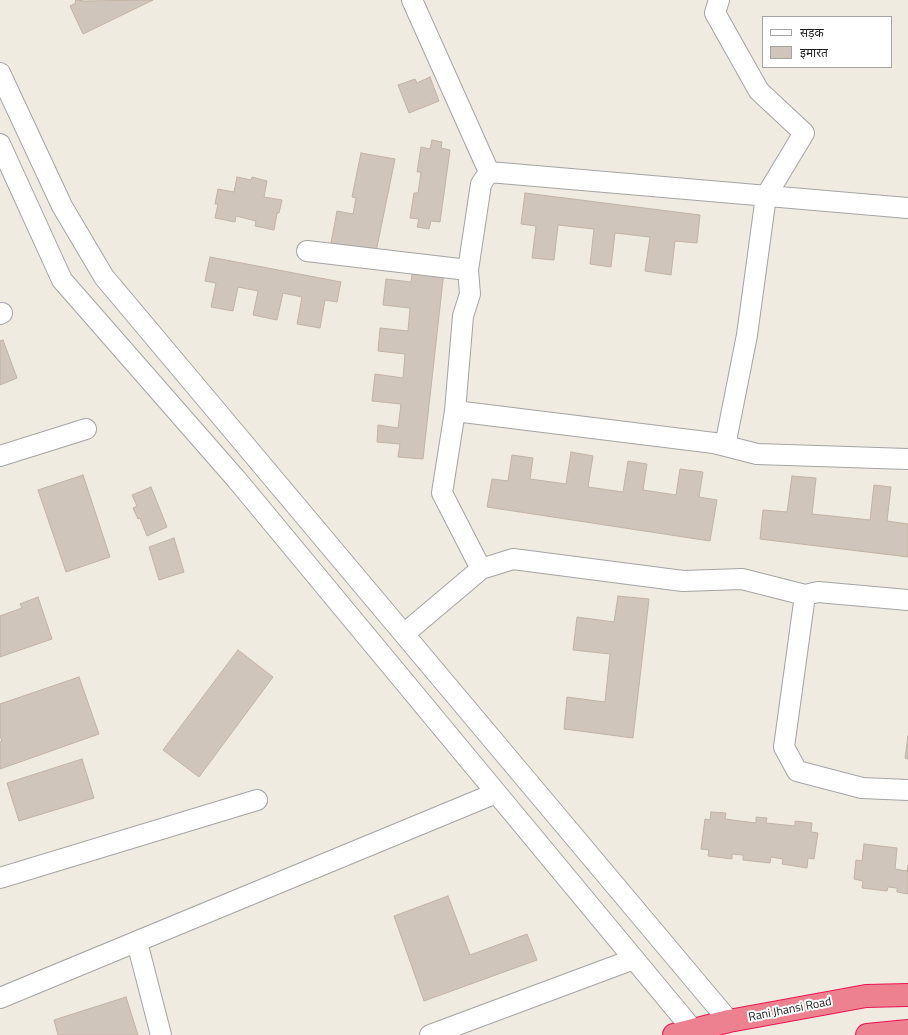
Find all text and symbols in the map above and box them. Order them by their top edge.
legend [762,16,892,68]
text: सड़क [800,23,824,42]
text: इमारत [800,43,828,62]
street label: Rani Jhansi Road [747,995,833,1025]

